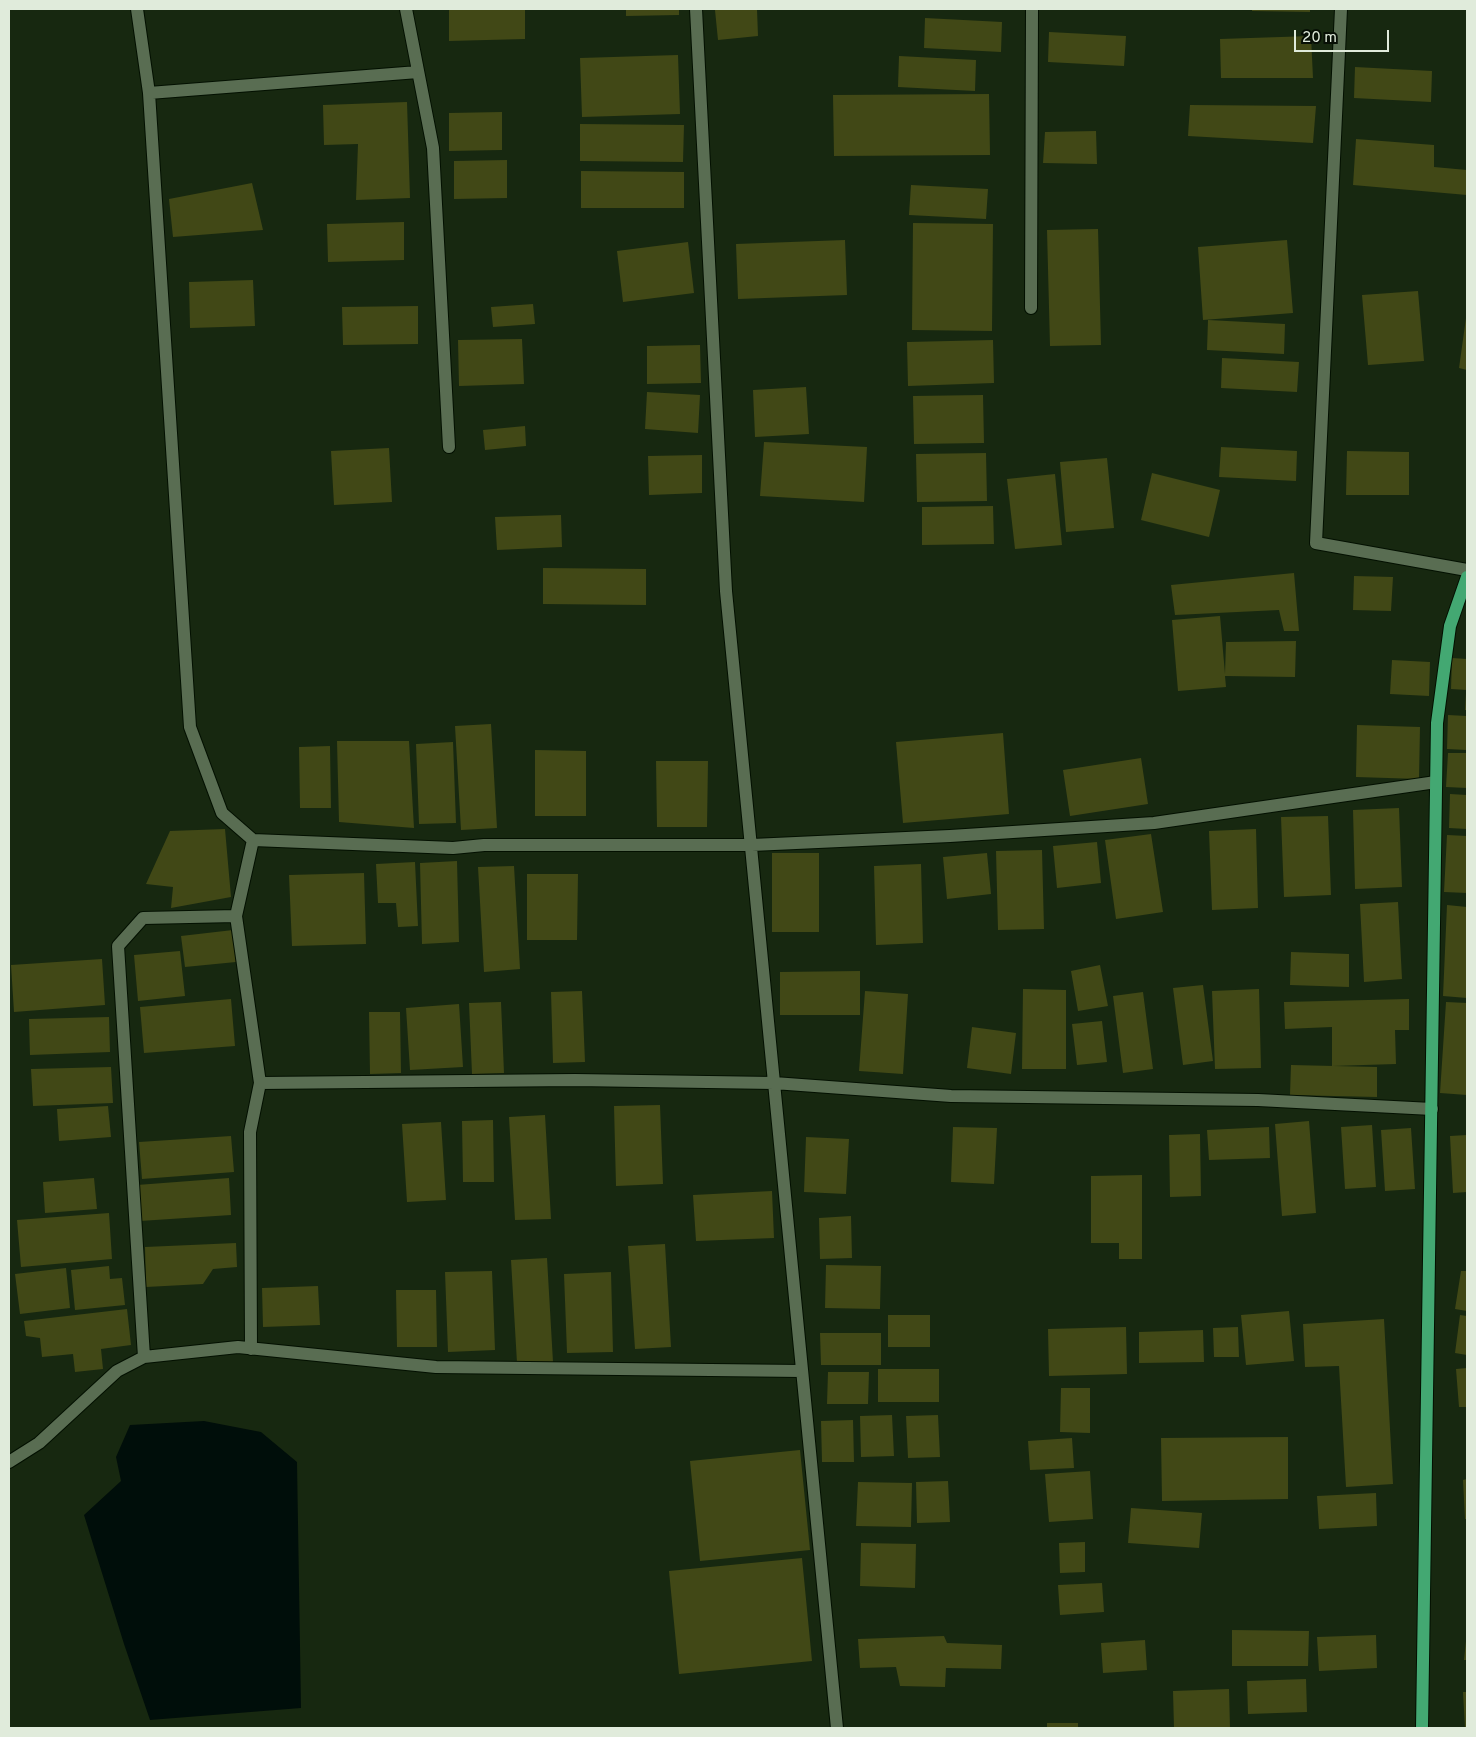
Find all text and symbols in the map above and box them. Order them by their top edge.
scale bar [1296,20,1391,52]
text: 20 m [1302,29,1337,48]

